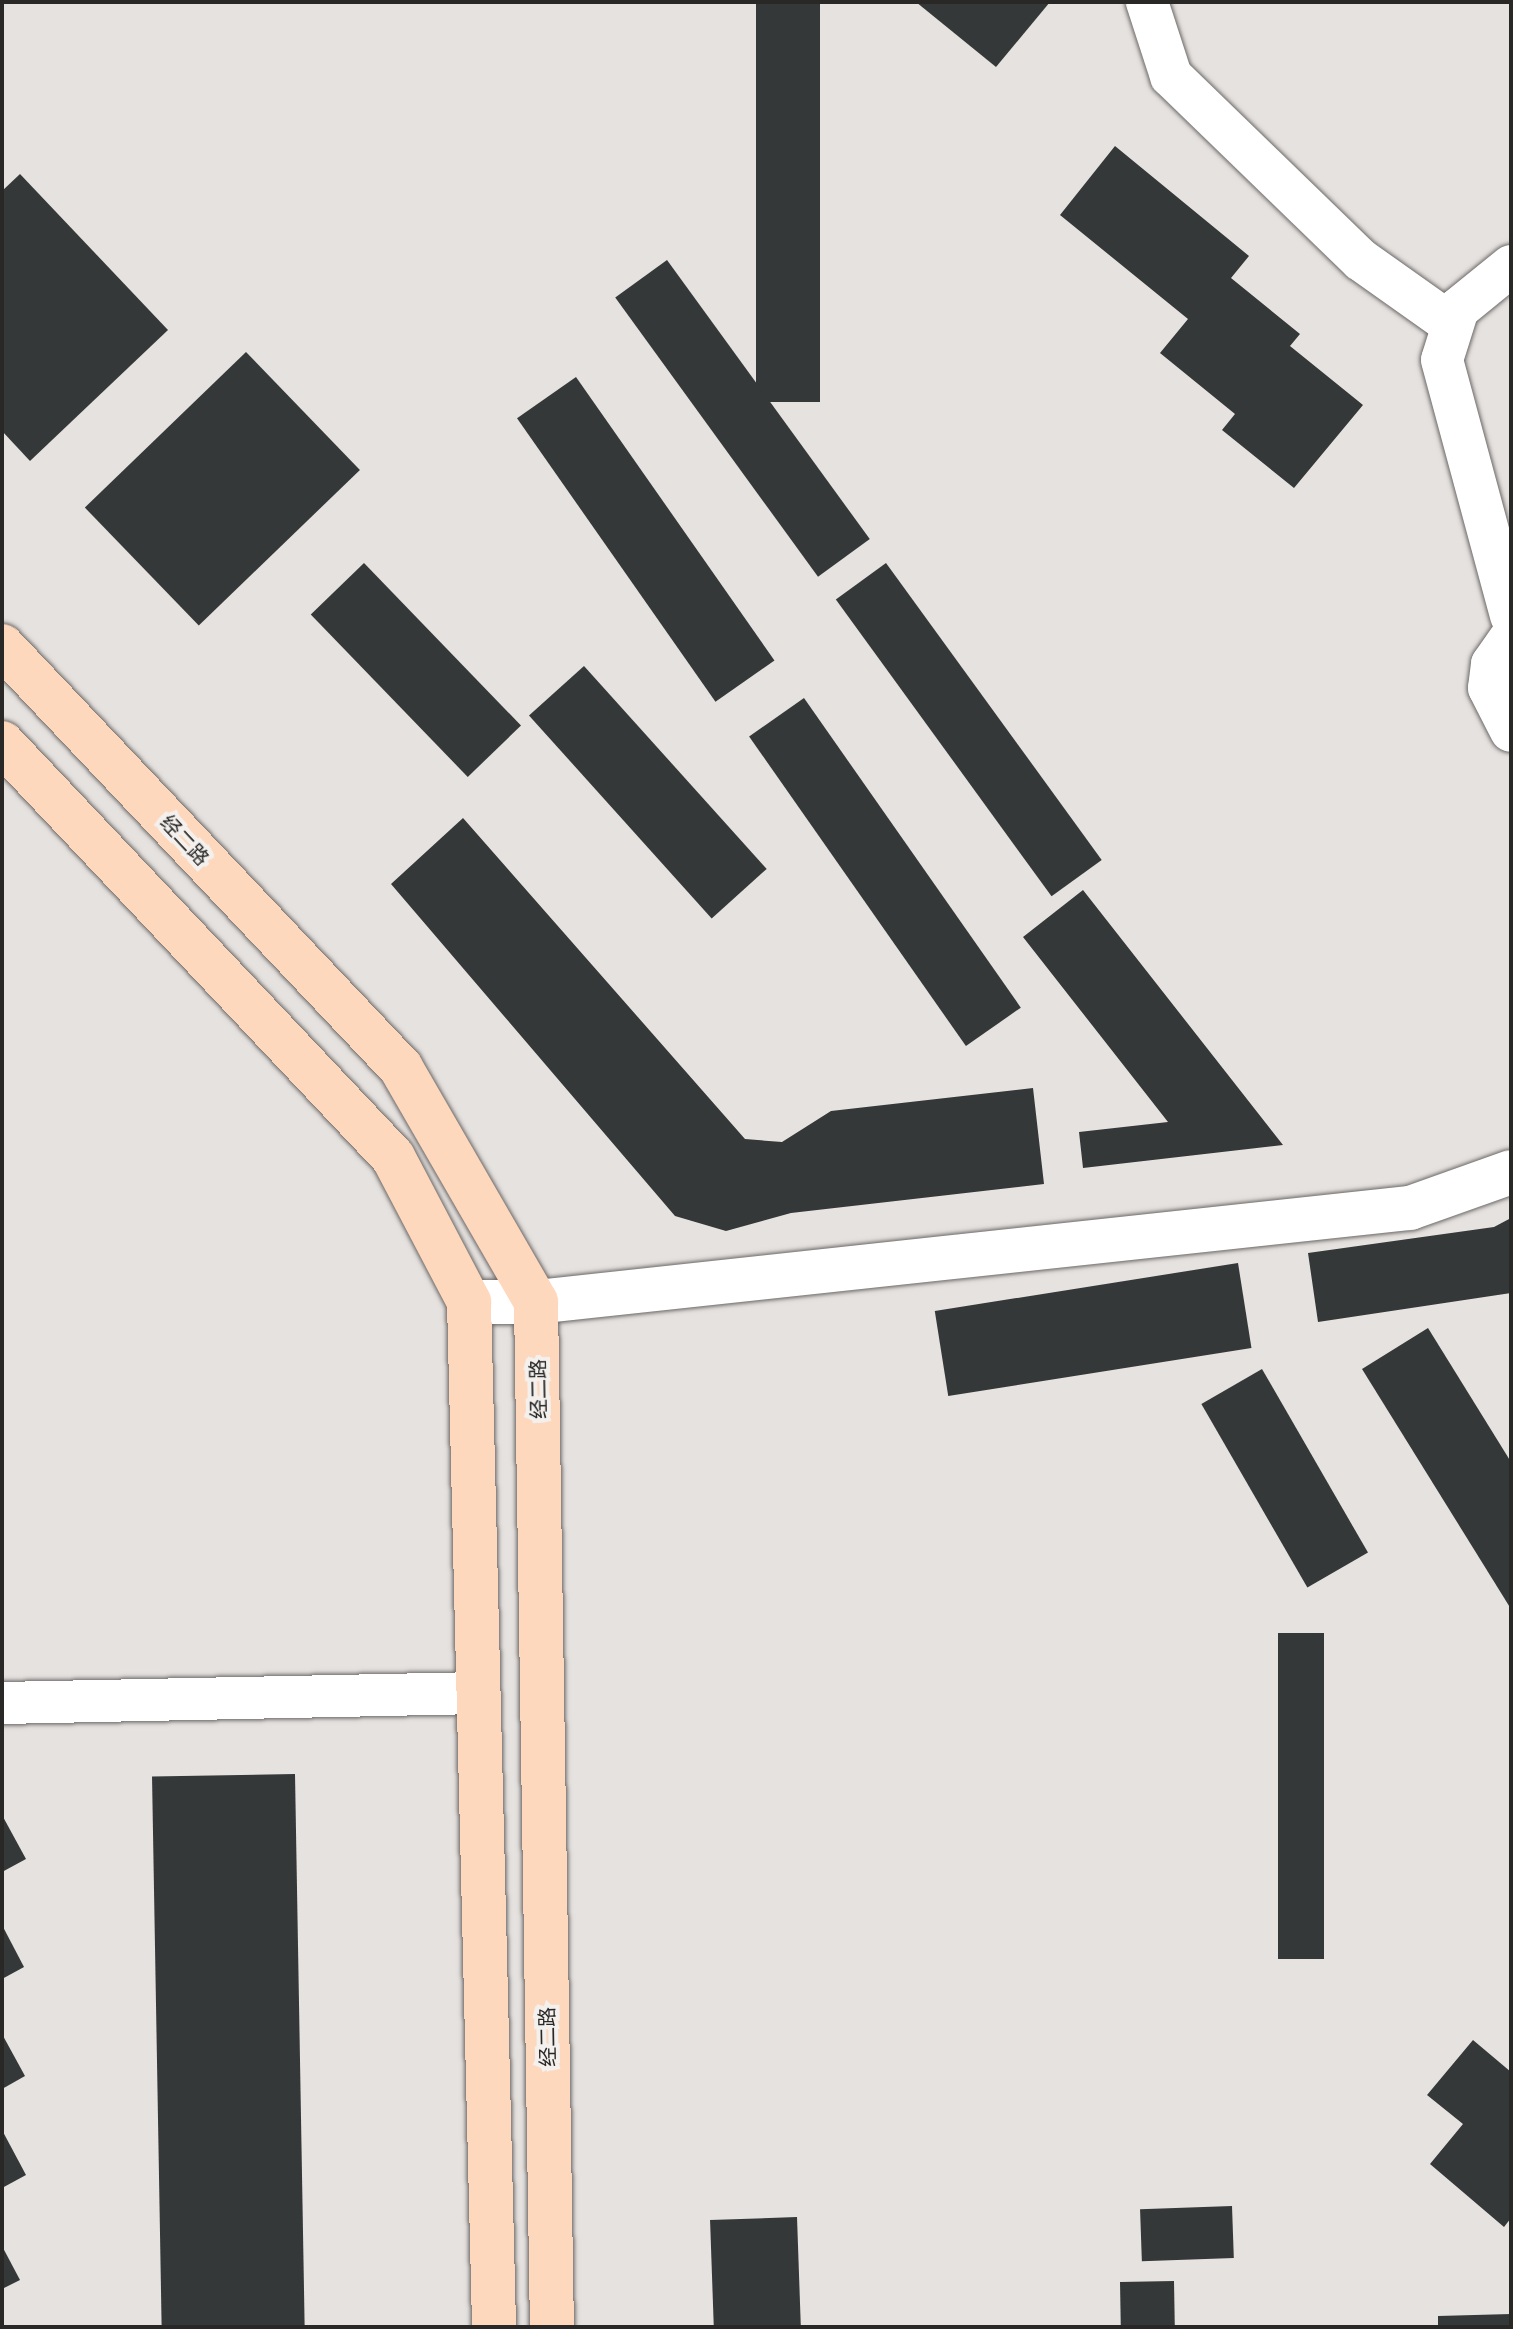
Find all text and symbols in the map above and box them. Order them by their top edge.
street label: 经二路 [156,810,214,870]
street label: 经二路 [525,1359,551,1419]
street label: 经二路 [534,2007,560,2067]

